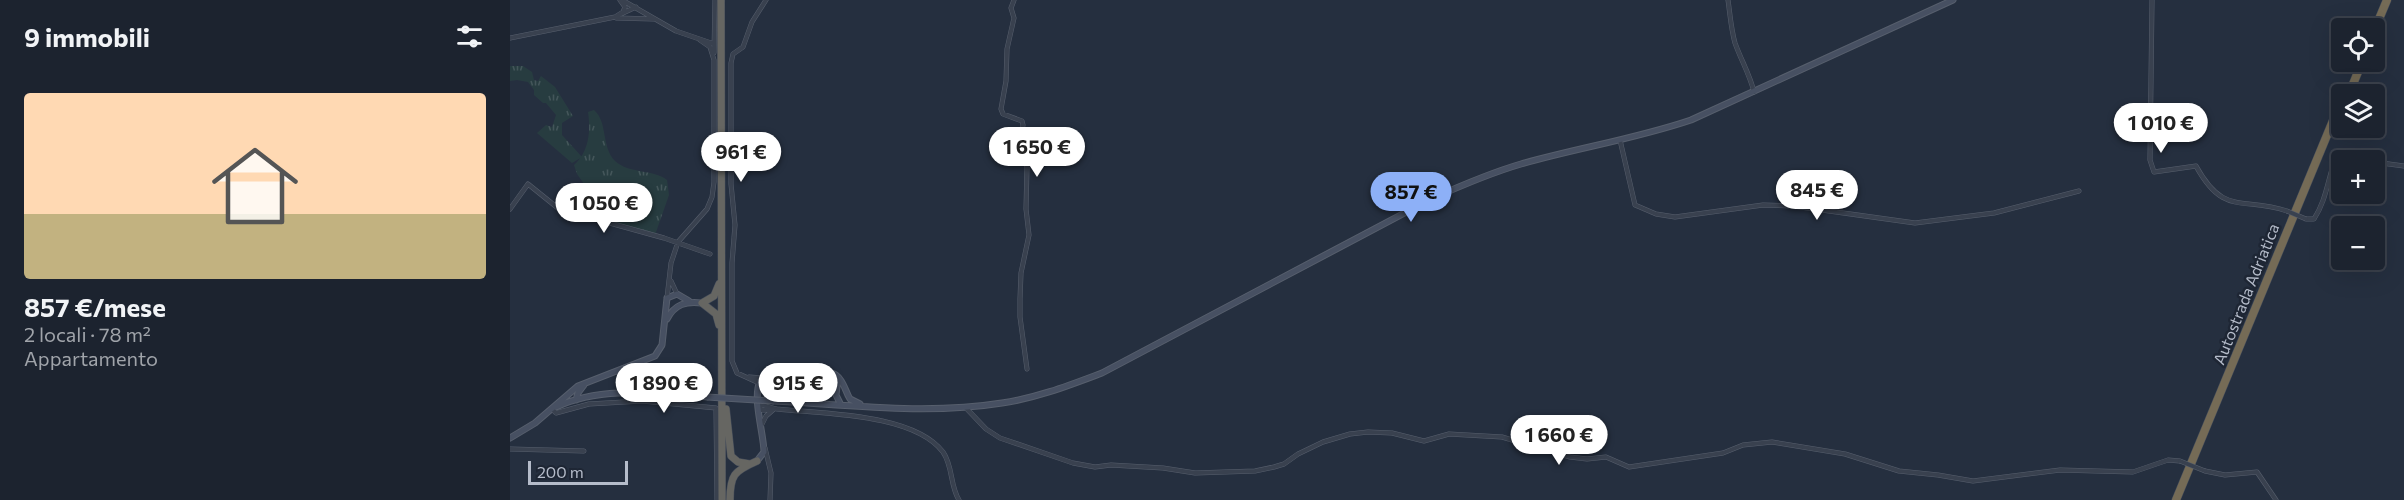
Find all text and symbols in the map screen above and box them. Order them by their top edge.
map controls [2331,18,2385,270]
button: locate [2331,18,2385,72]
icon: filters [453,20,486,53]
text: 9 immobili [24,21,150,52]
button: layers [2331,84,2385,138]
pin: 1 010 € [2106,103,2216,154]
text: 1 010 € [2128,110,2194,134]
pin: 1 650 € [982,127,1092,178]
icon: home [201,132,309,240]
pin: 961 € [699,132,783,183]
text: 1 650 € [1003,134,1071,158]
text: 961 € [715,139,767,163]
button: + [2331,150,2385,204]
pin: 845 € [1775,170,1859,221]
pin: 857 € [1369,172,1453,223]
text: 845 € [1790,177,1844,201]
text: 857 € [1385,179,1437,203]
pin: 1 050 € [549,183,659,234]
text: 1 050 € [569,190,639,214]
button: − [2331,216,2385,270]
street label: Autostrada Adriatica [2209,220,2283,367]
text: 857 €/mese [24,291,166,322]
text: 2 locali · 78 m² [24,322,151,346]
text: Appartamento [24,346,158,370]
pin: 1 890 € [609,363,719,414]
pin: 915 € [756,363,840,414]
text: 1 890 € [630,370,698,394]
text: 915 € [773,370,823,394]
pin: 1 660 € [1504,415,1614,466]
text: 1 660 € [1525,422,1593,446]
scale bar [528,458,628,486]
text: 200 m [537,462,584,481]

